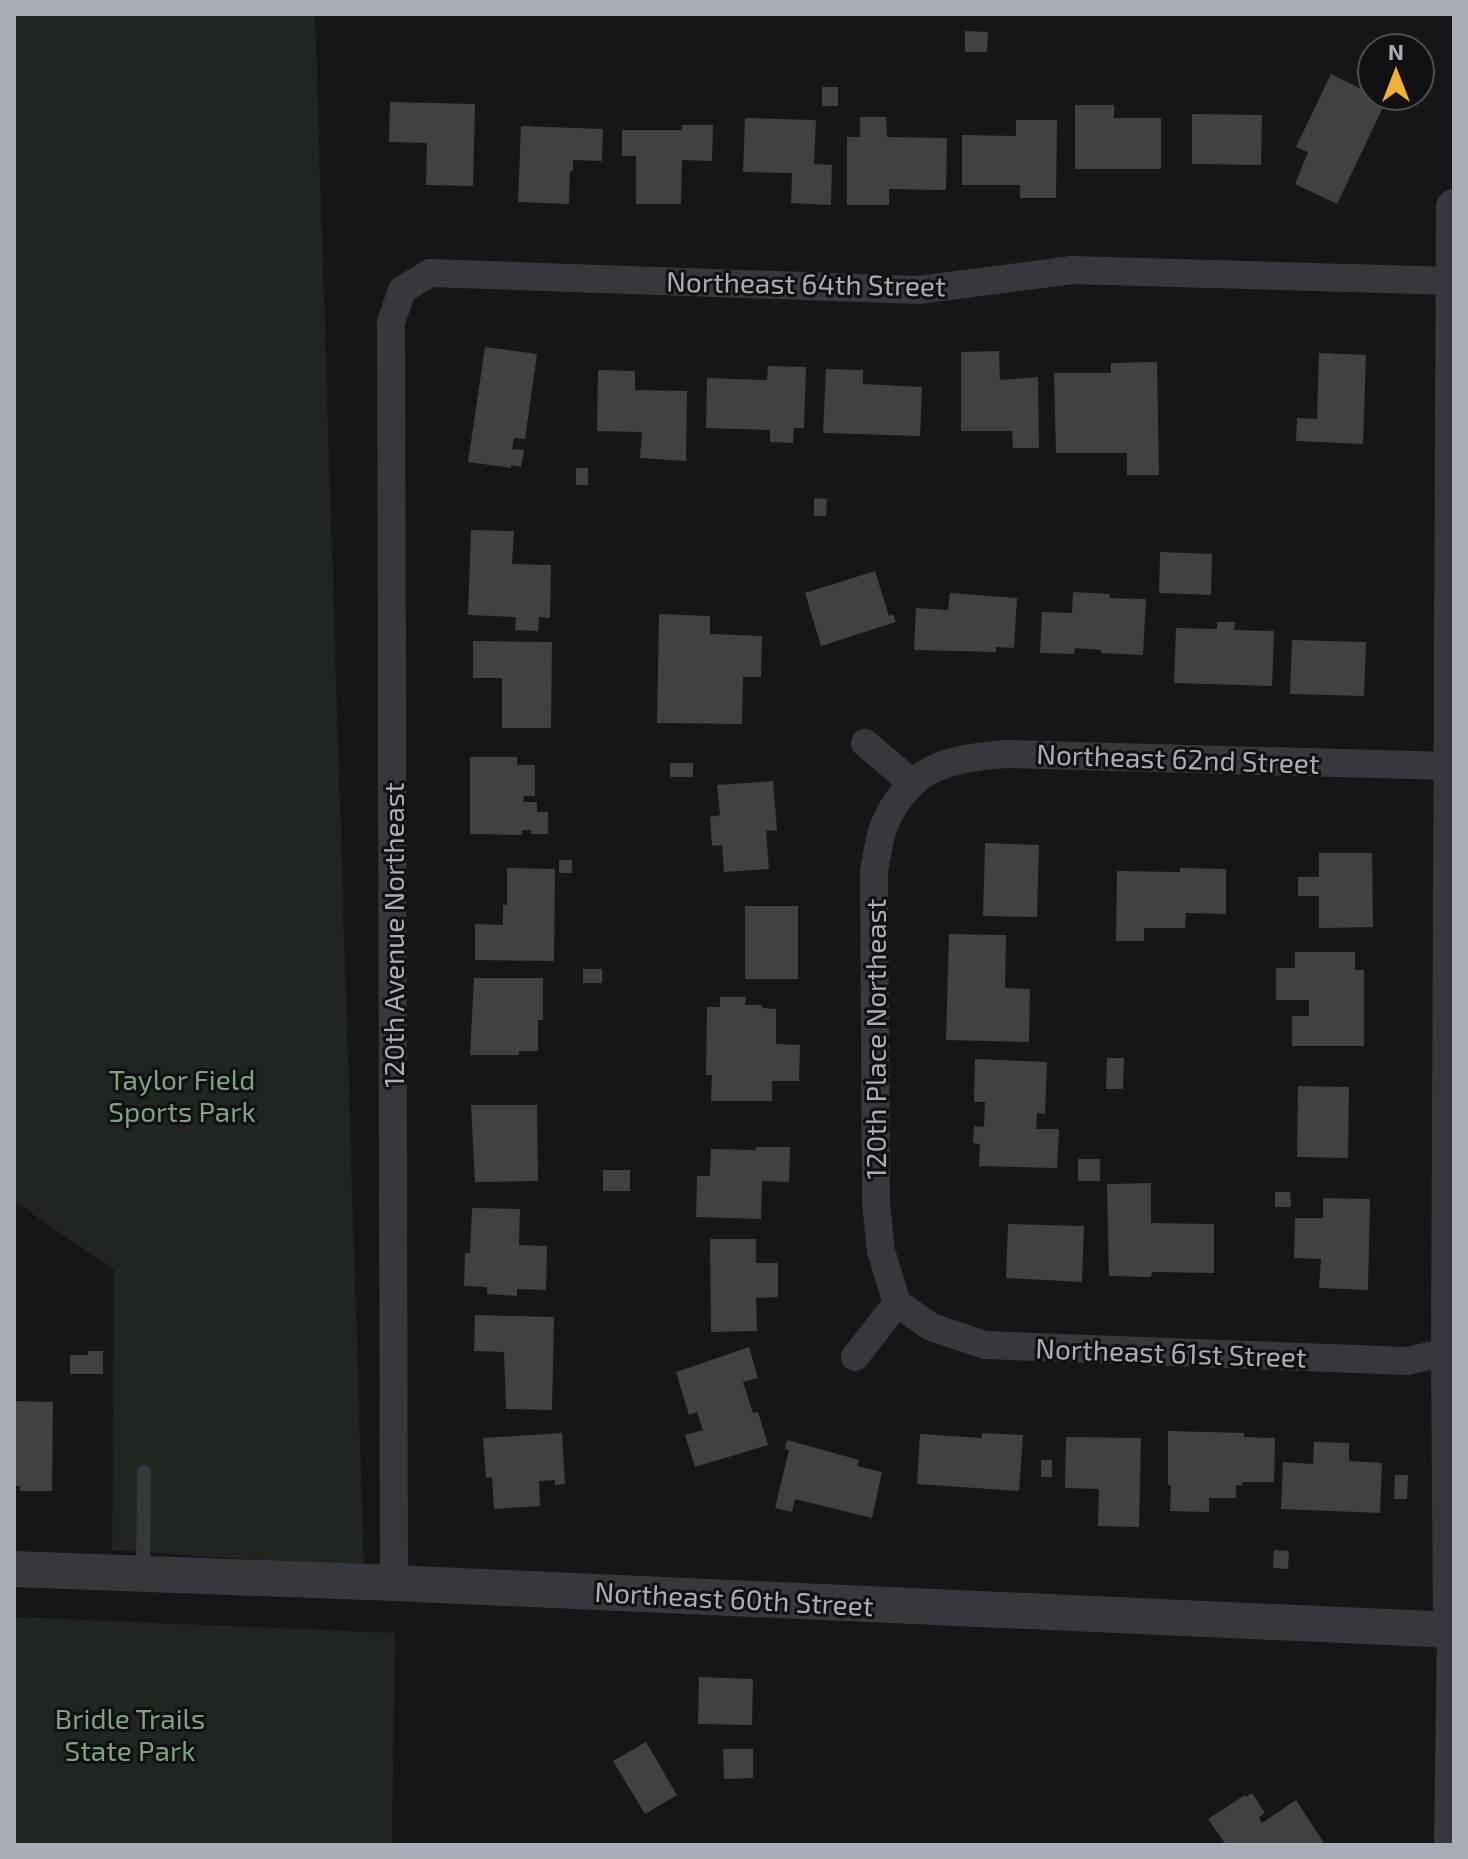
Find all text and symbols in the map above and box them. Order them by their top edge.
north arrow [1356,32,1436,112]
text: N [1388,38,1404,64]
street label: Northeast 64th Street [666,264,946,302]
street label: Northeast 62nd Street [1036,736,1320,780]
street label: 120th Avenue Northeast [376,782,410,1088]
street label: 120th Place Northeast [858,898,892,1180]
park label: Taylor Field Sports Park [108,1062,256,1128]
street label: Northeast 61st Street [1035,1330,1307,1374]
street label: Northeast 60th Street [594,1574,874,1622]
park label: Bridle Trails State Park [55,1701,205,1767]

